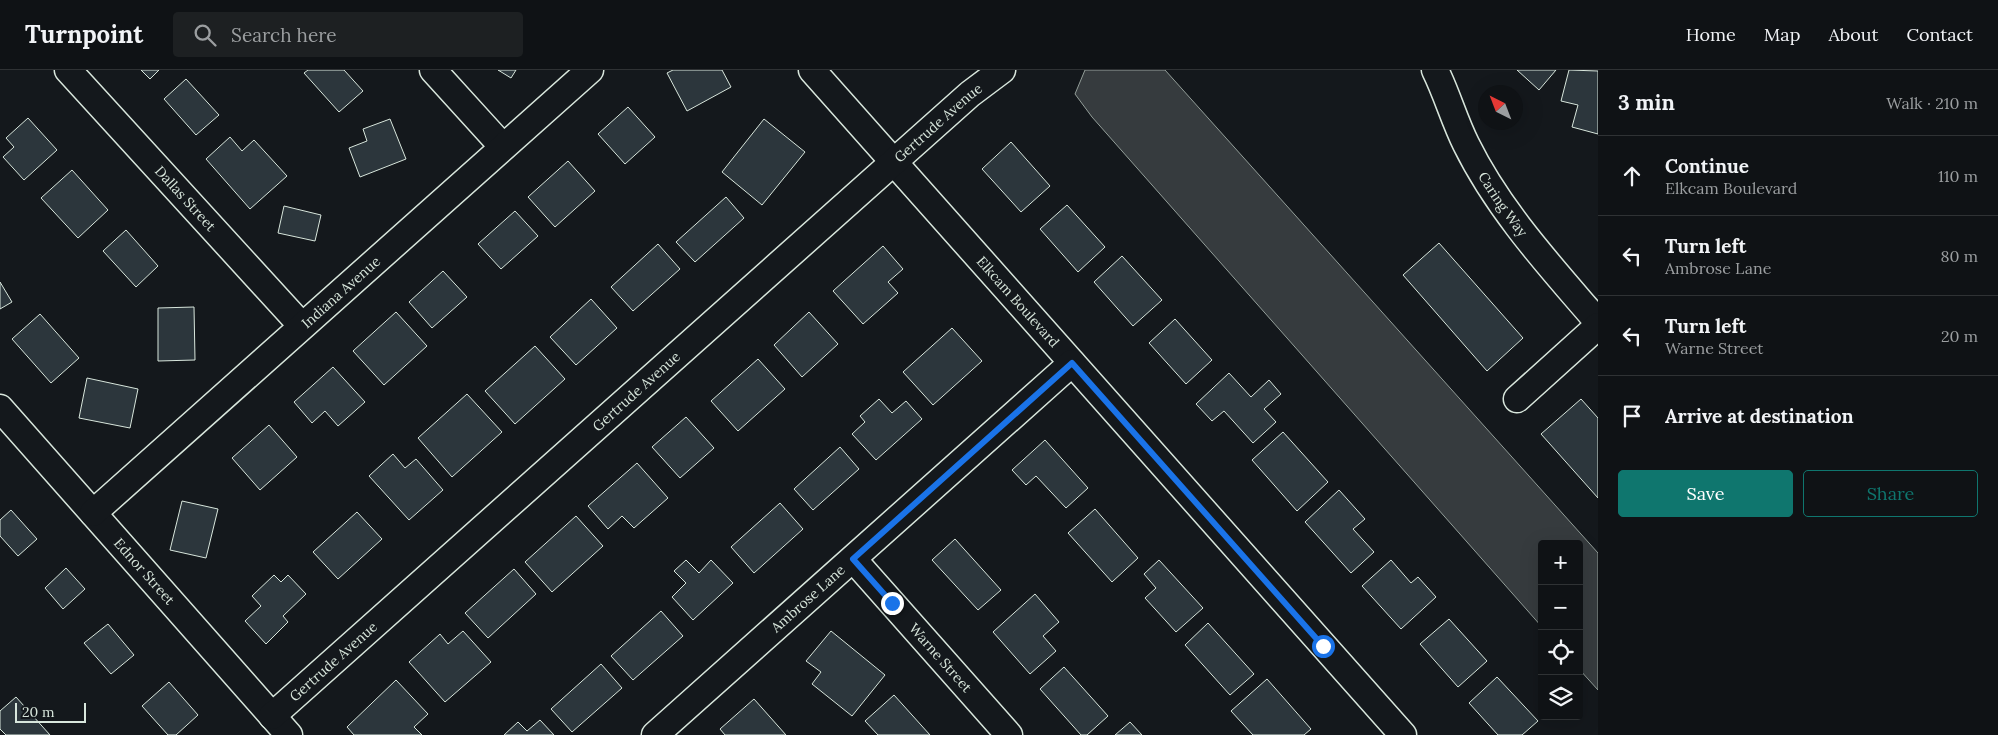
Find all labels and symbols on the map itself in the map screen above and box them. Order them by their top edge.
street label: Gertrude Avenue [890,79,986,166]
north arrow [1478,85,1523,130]
street label: Dallas Street [151,162,220,235]
street label: Caring Way [1474,169,1532,241]
street label: Indiana Avenue [298,252,384,332]
street label: Elkcam Boulevard [973,252,1063,351]
street label: Gertrude Avenue [589,347,684,435]
street label: Ednor Street [110,534,179,609]
street label: Ambrose Lane [766,561,849,637]
route end [881,592,904,615]
street label: Gertrude Avenue [286,617,381,705]
street label: Warne Street [905,620,976,696]
route start [1312,635,1335,658]
scale bar [15,700,86,723]

